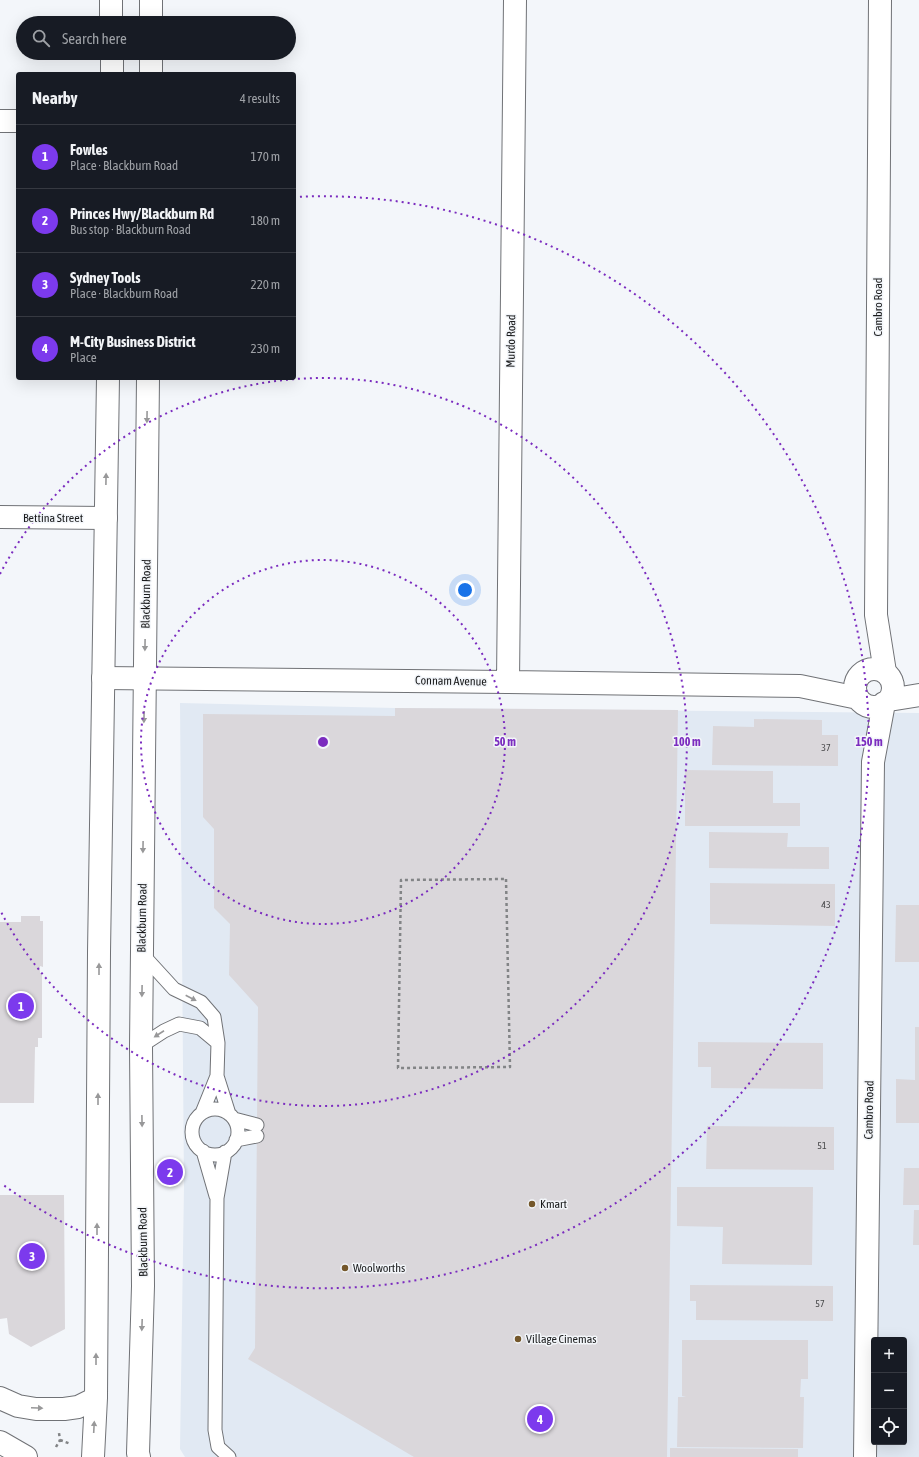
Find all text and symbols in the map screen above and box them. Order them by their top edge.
search box [16,16,296,60]
icon: search [30,27,52,49]
text: Search here [62,30,127,47]
text: Nearby [32,88,78,108]
text: 4 results [240,91,280,106]
text: Fowles [70,141,108,158]
text: 1 [42,149,48,164]
text: 170 m [251,149,280,164]
text: Place · Blackburn Road [70,158,178,173]
text: Princes Hwy/Blackburn Rd [70,205,214,222]
text: 2 [42,213,48,228]
text: 180 m [251,213,280,228]
text: Bus stop · Blackburn Road [70,222,191,237]
text: Sydney Tools [70,269,141,286]
text: 3 [42,277,48,292]
text: 220 m [251,277,280,292]
street label: Cambro Road [871,277,885,337]
text: Place · Blackburn Road [70,286,178,301]
street label: Murdo Road [504,314,518,368]
text: M-City Business District [70,333,196,350]
text: 4 [42,341,48,356]
text: 230 m [251,341,280,356]
text: Place [70,350,97,365]
one-way arrow [144,411,150,424]
one-way arrow [103,473,110,485]
street label: Bettina Street [23,511,84,525]
street label: Blackburn Road [138,559,154,629]
your location [455,580,475,600]
one-way arrow [142,639,148,652]
street label: Connam Avenue [415,673,487,689]
one-way arrow [141,711,147,724]
centre of rings [316,735,330,749]
text: 50 m [494,735,516,749]
text: 100 m [673,735,701,749]
text: 150 m [855,735,883,749]
house number: 37 [821,742,831,753]
one-way arrow [140,841,146,854]
street label: Blackburn Road [134,883,150,953]
house number: 43 [821,899,831,910]
one-way arrow [96,962,102,975]
one-way arrow [139,985,145,998]
pin: 1 [8,991,34,1021]
one-way arrow [186,995,197,1001]
one-way arrow [153,1031,165,1038]
street label: Cambro Road [861,1080,877,1140]
one-way arrow [95,1092,101,1105]
one-way arrow [139,1115,145,1128]
house number: 51 [817,1140,827,1151]
pin: 2 [157,1157,183,1187]
place label: Kmart [540,1197,568,1211]
marker: Kmart [527,1199,537,1209]
street label: Blackburn Road [135,1207,151,1277]
one-way arrow [94,1222,100,1235]
pin: 3 [19,1241,45,1271]
place label: Woolworths [353,1261,405,1275]
marker: Woolworths [340,1263,350,1273]
house number: 57 [815,1298,825,1309]
one-way arrow [139,1319,145,1332]
place label: Village Cinemas [526,1332,596,1346]
marker: Village Cinemas [513,1334,523,1344]
map controls [871,1337,907,1445]
button: + [871,1337,907,1373]
one-way arrow [93,1352,99,1365]
button: − [871,1373,907,1409]
pin: 4 [527,1404,553,1434]
one-way arrow [31,1405,43,1412]
button: locate [871,1409,907,1445]
one-way arrow [90,1421,97,1433]

